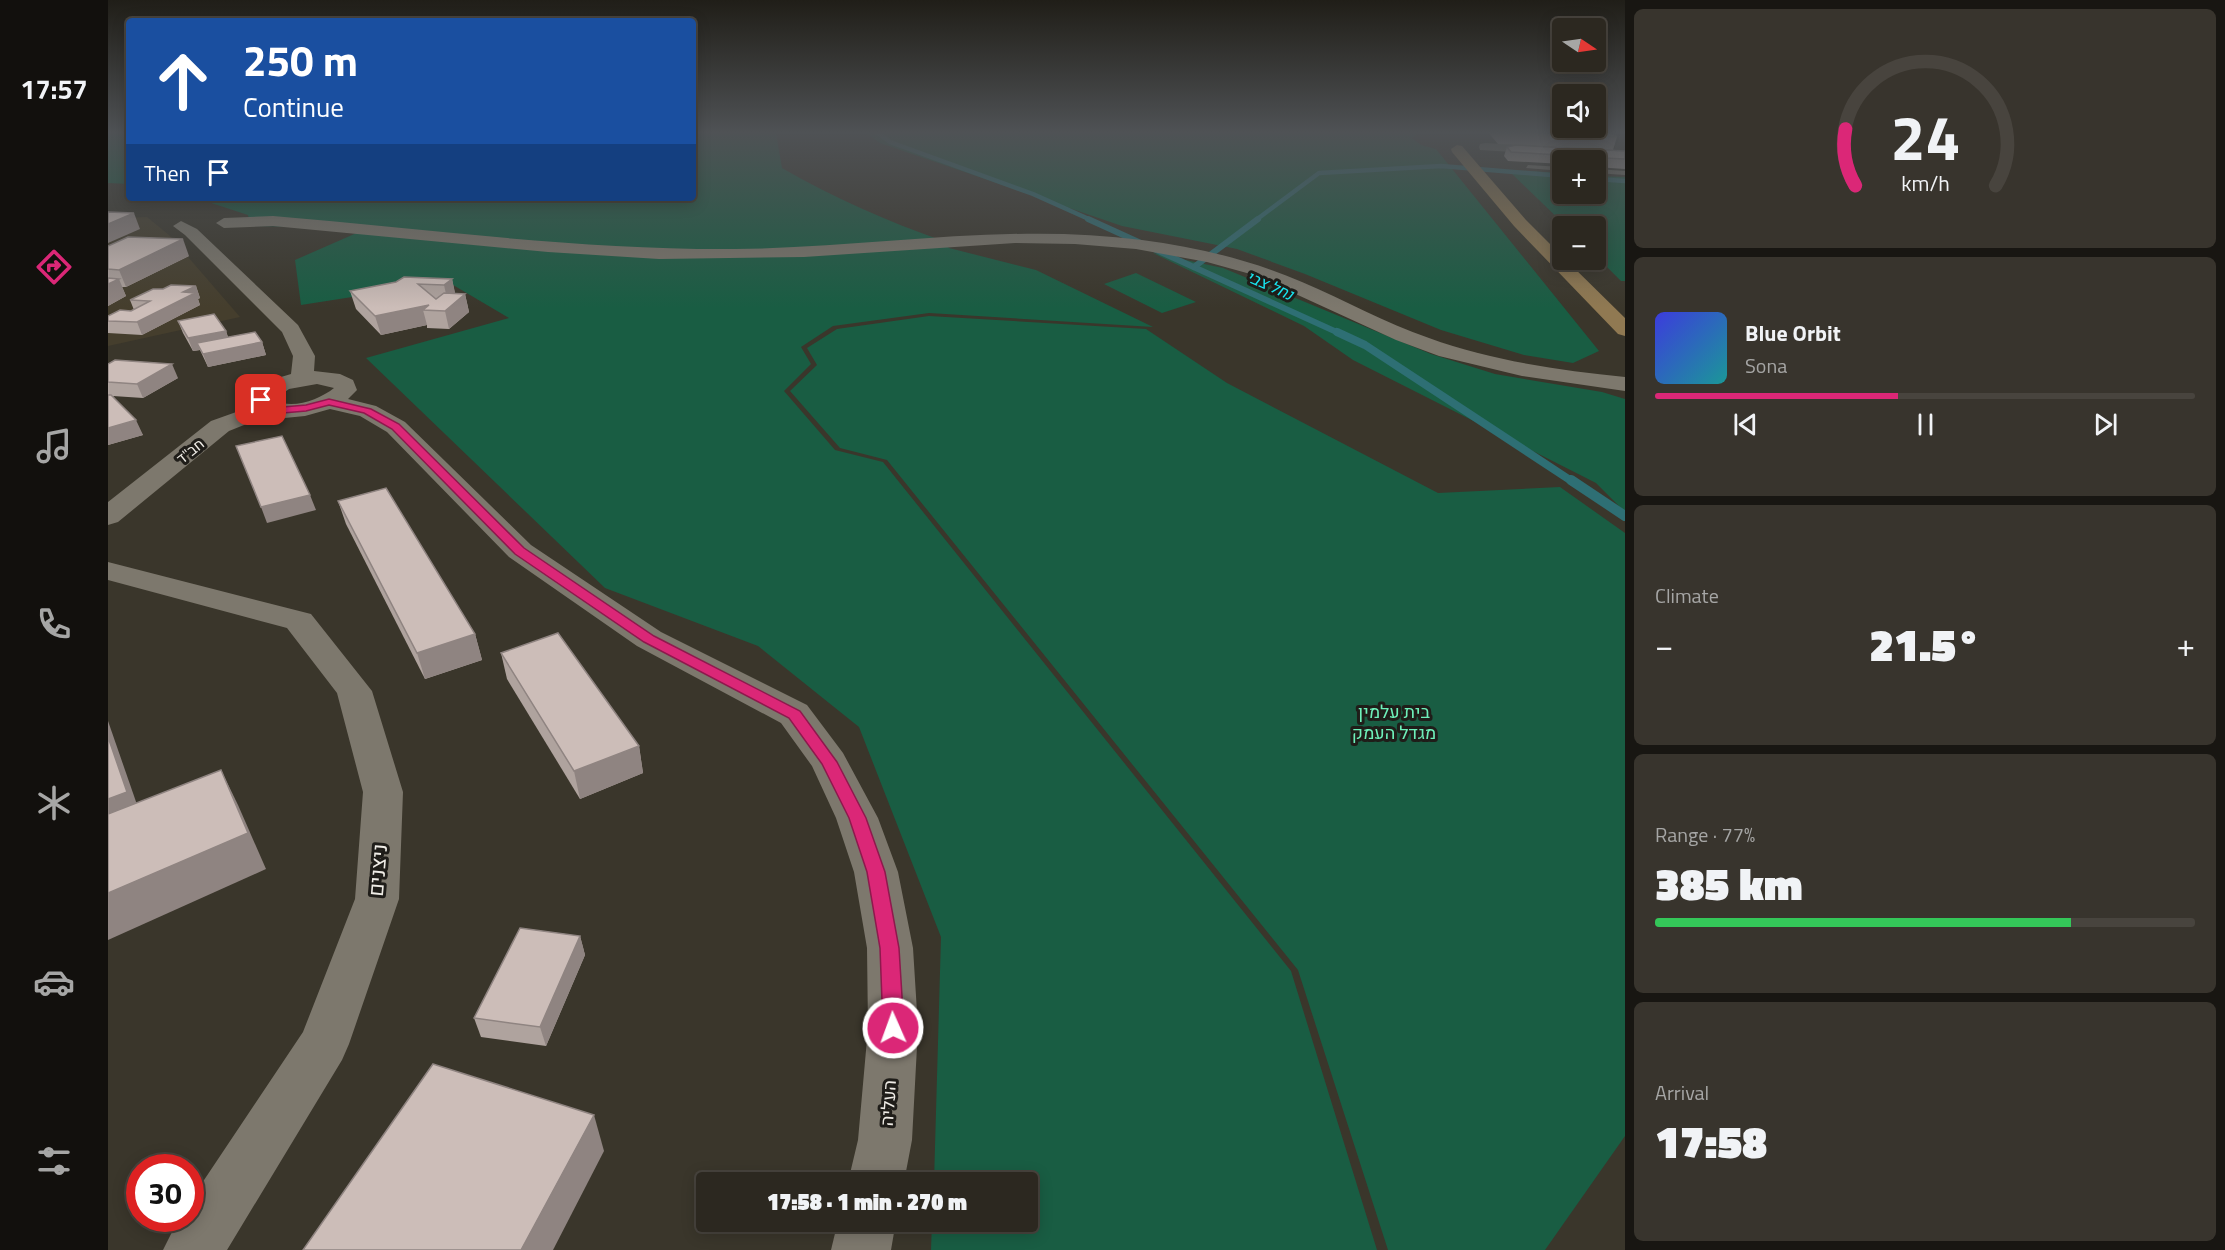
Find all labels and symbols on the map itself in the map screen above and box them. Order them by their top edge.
north arrow [1552,18,1606,72]
water label: נחל צבי [1243,264,1298,306]
pin [235,374,286,425]
street label: חב"ד [171,432,209,470]
park label: בית עלמין מגדל העמק [1352,698,1436,746]
street label: ניצנים [359,842,395,898]
position arrow [861,996,925,1060]
street label: העליה [873,1079,903,1127]
speed limit sign: 30 [126,1154,204,1232]

